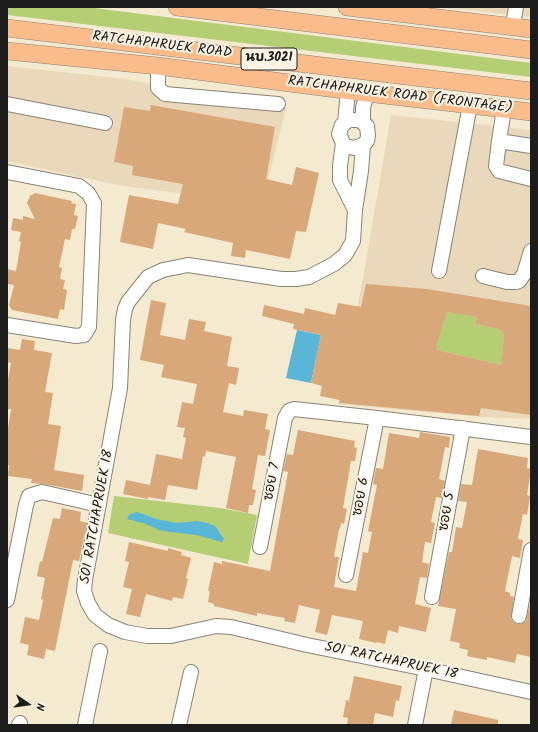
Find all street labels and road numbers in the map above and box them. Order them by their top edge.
street label: RATCHAPHRUEK ROAD [91,29,233,63]
road number: นบ.3021 [241,48,297,70]
street label: RATCHAPHRUEK ROAD (FRONTAGE) [287,74,513,118]
street label: SOI RATCHAPRUEK 18 [78,449,118,585]
street label: ซอย 7 [261,462,285,502]
street label: ซอย 6 [350,476,374,518]
street label: ซอย 5 [436,491,460,533]
street label: SOI RATCHAPRUEK 18 [323,640,459,684]

